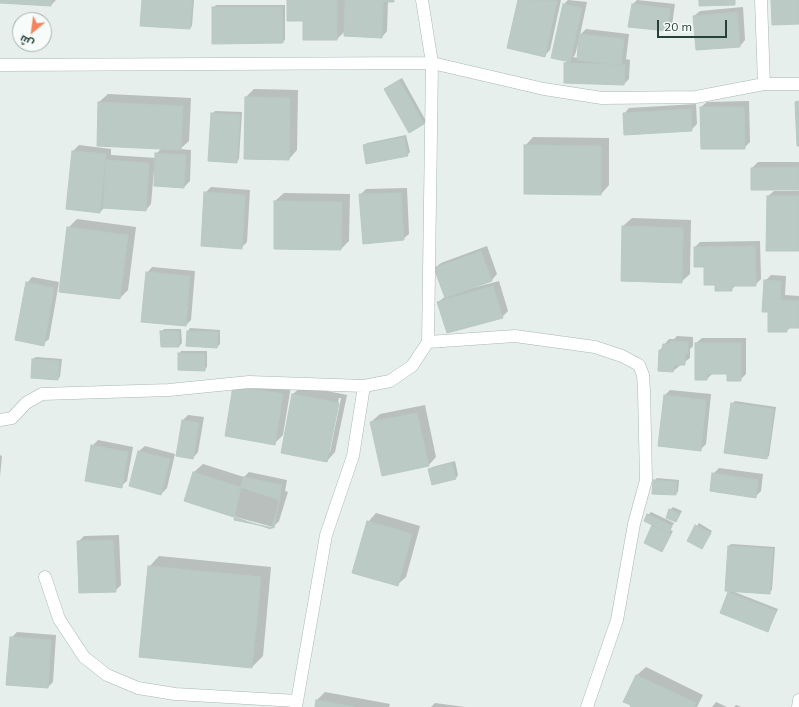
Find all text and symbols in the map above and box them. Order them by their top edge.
north arrow [12,12,52,52]
scale bar [659,12,729,38]
text: 20 m [664,19,692,34]
text: ش [17,32,36,51]

